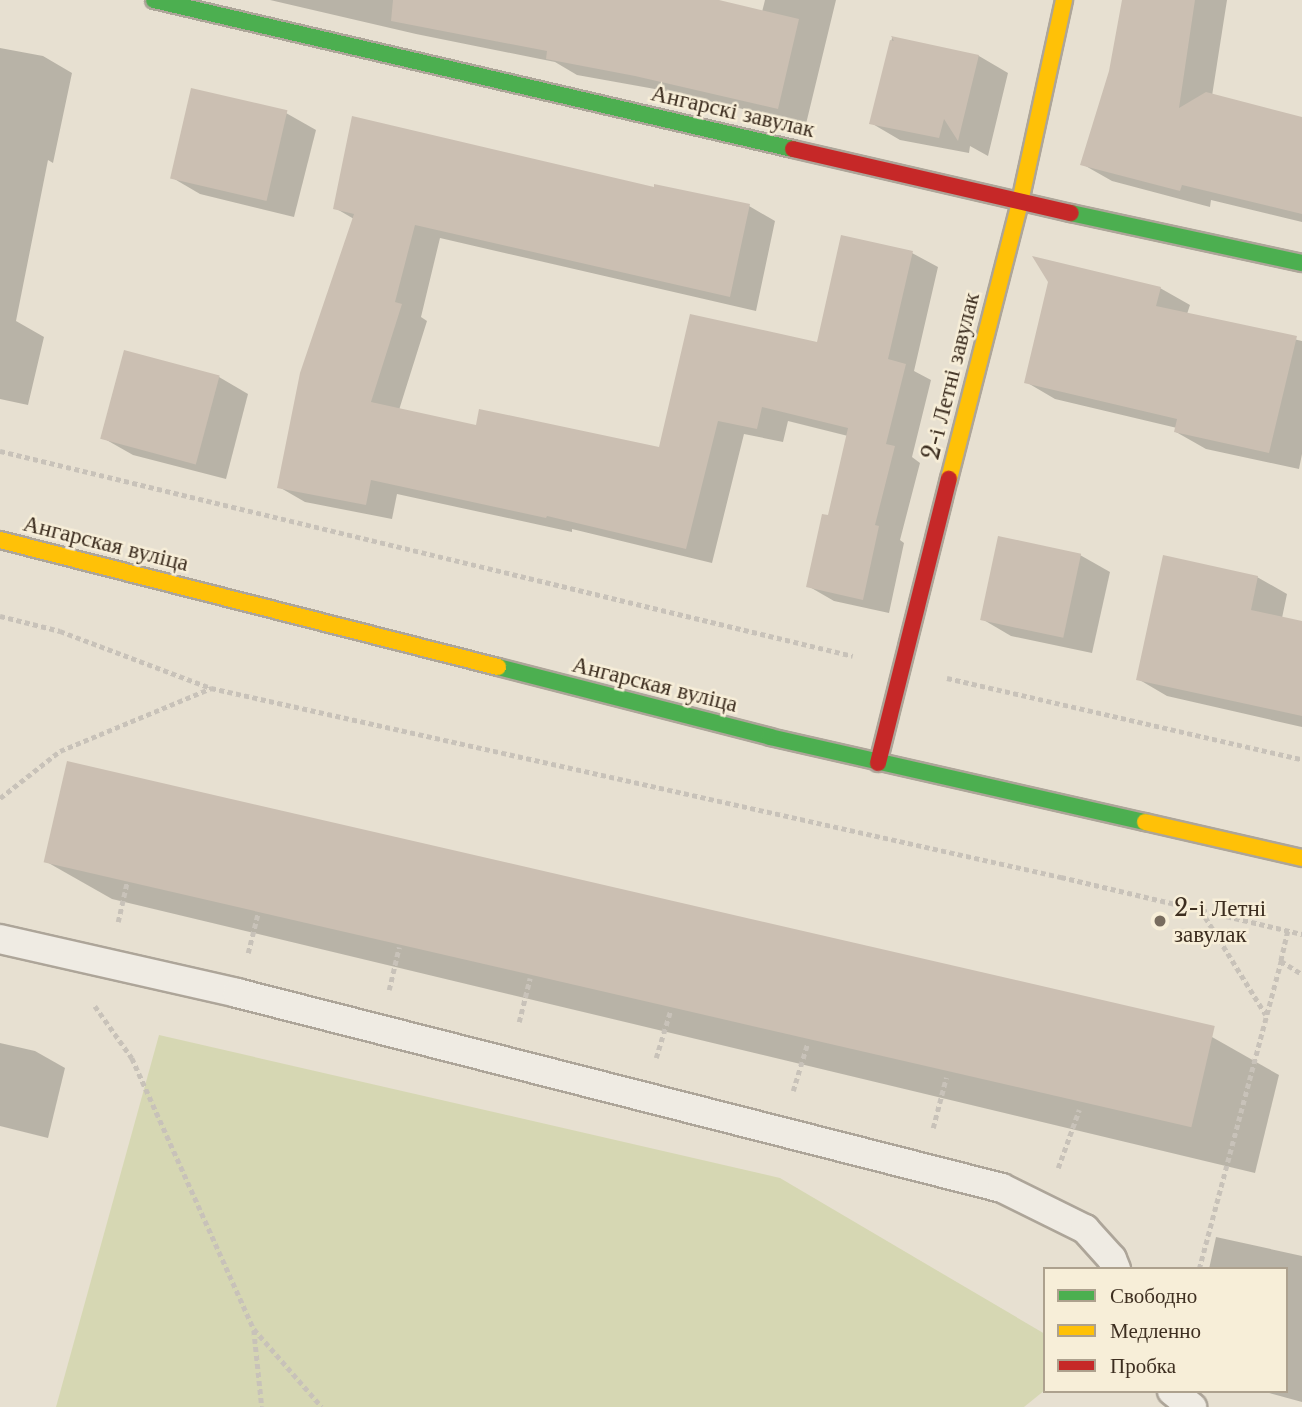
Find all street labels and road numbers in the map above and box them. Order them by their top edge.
street label: Ангарскі завулак [648,79,818,143]
street label: 2-і Летні завулак [917,289,985,463]
street label: Ангарская вуліца [20,509,192,577]
street label: Ангарская вуліца [569,650,741,718]

